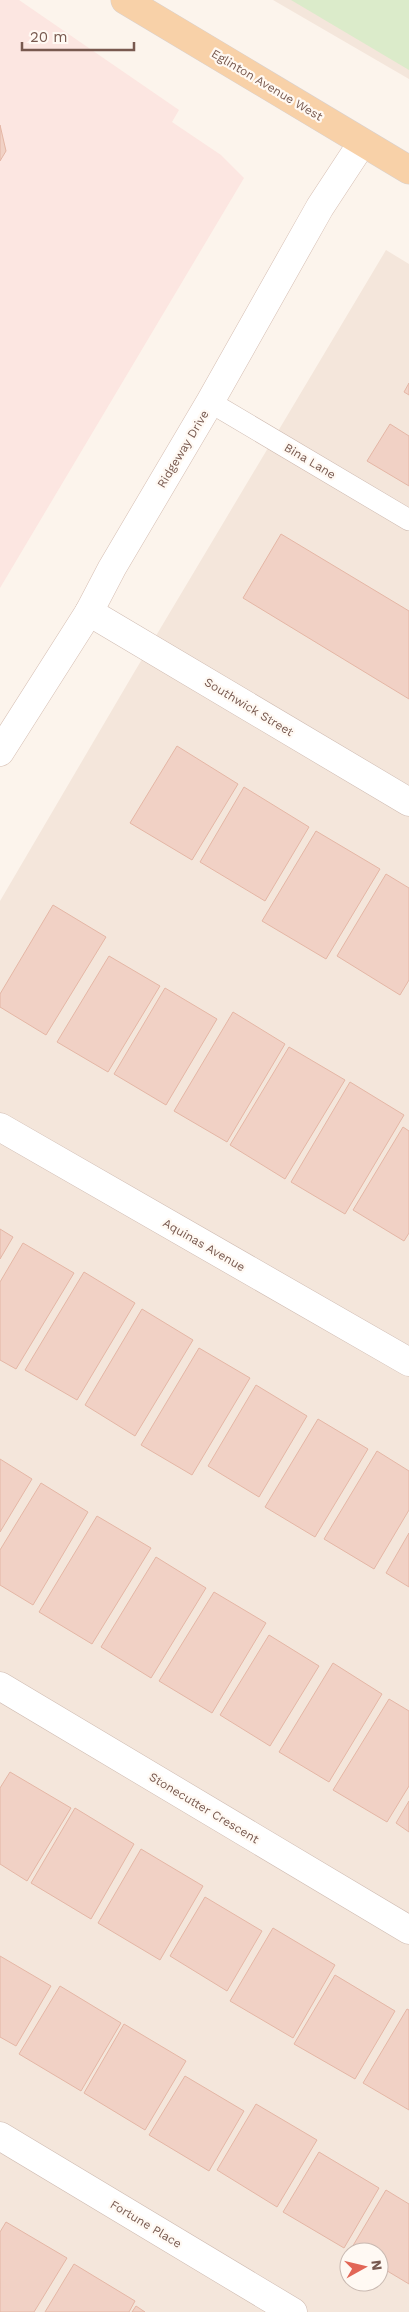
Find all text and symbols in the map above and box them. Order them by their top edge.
scale bar [22,20,135,52]
text: 20 m [30,28,68,46]
street label: Eglinton Avenue West [209,46,325,124]
street label: Ridgeway Drive [154,408,212,490]
street label: Bina Lane [282,440,338,482]
street label: Southwick Street [202,675,296,739]
street label: Aquinas Avenue [160,1216,248,1274]
street label: Stonecutter Crescent [147,1770,261,1846]
street label: Fortune Place [108,2197,184,2251]
north arrow [339,2242,389,2292]
text: N [368,2259,386,2271]

